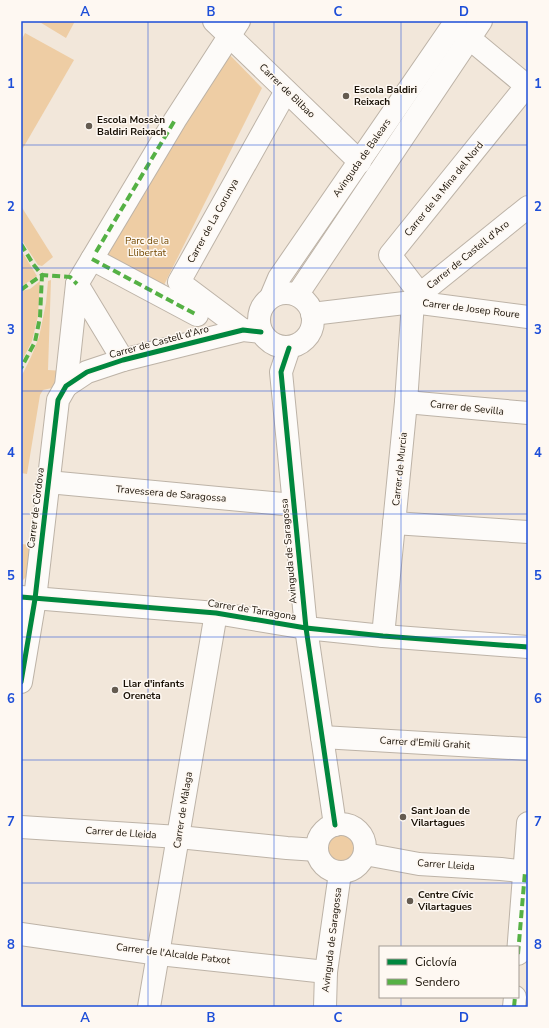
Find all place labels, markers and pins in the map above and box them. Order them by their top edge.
place label: Escola Baldiri Reixach [354,83,417,109]
marker: Escola Baldiri Reixach [341,91,351,101]
place label: Escola Mossèn Baldiri Reixach [97,113,167,139]
marker: Escola Mossèn Baldiri Reixach [84,121,94,131]
place label: Llar d'infants Oreneta [123,677,184,703]
marker: Llar d'infants Oreneta [110,685,120,695]
place label: Sant Joan de Vilartagues [410,804,470,830]
marker: Sant Joan de Vilartagues [398,812,408,822]
place label: Centre Cívic Vilartagues [417,888,474,914]
marker: Centre Cívic Vilartagues [405,896,415,906]

